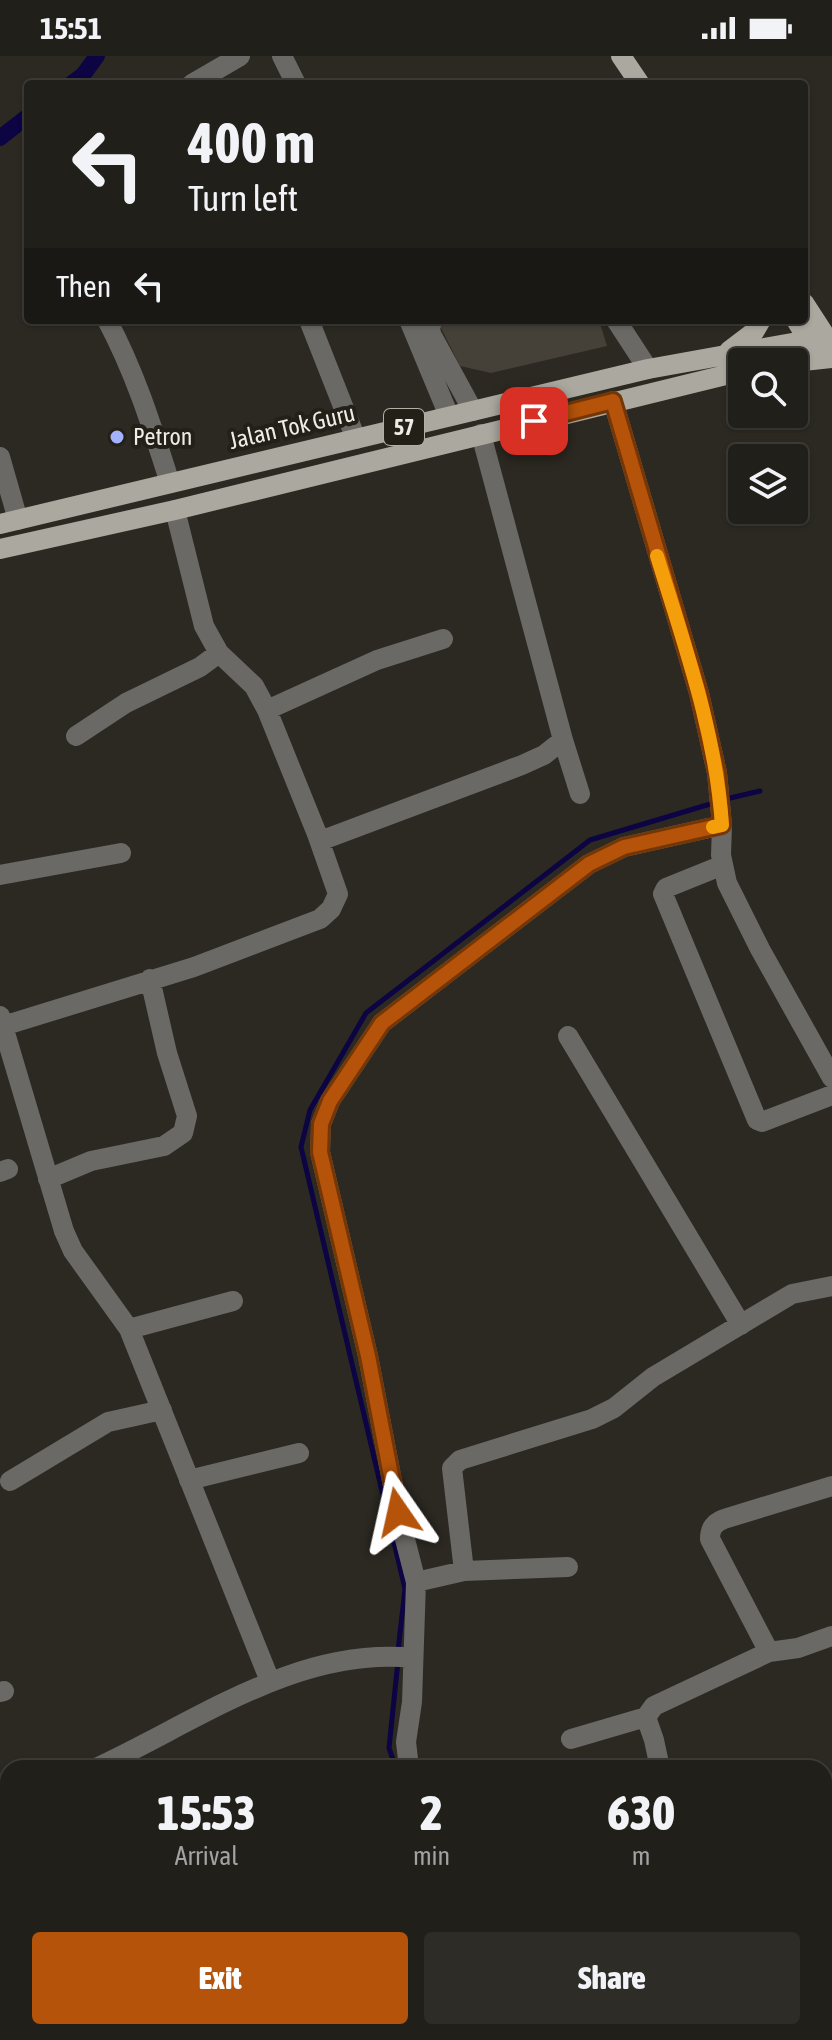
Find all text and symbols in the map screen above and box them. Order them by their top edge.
text: 15:51 [40,11,102,45]
text: 400 m [188,111,315,175]
icon: left [56,112,160,216]
text: Turn left [188,177,298,219]
icon: left [127,264,171,308]
text: Then [56,269,111,303]
map controls [728,348,808,524]
button: search [728,348,808,428]
pin [500,387,568,455]
street label: Jalan Tok Guru [226,399,358,454]
icon: arrive [512,399,556,443]
road number: 57 [384,409,424,445]
place label: Petron [133,423,192,450]
marker: Petron [108,428,126,446]
button: layers [728,444,808,524]
position arrow [356,1470,440,1554]
text: 15:53 [157,1785,256,1840]
text: 2 [420,1785,443,1840]
text: 630 [607,1785,675,1840]
text: Arrival [175,1841,238,1871]
text: min [413,1841,450,1871]
text: m [632,1841,650,1871]
button: Exit [32,1932,408,2024]
button: Share [424,1932,800,2024]

